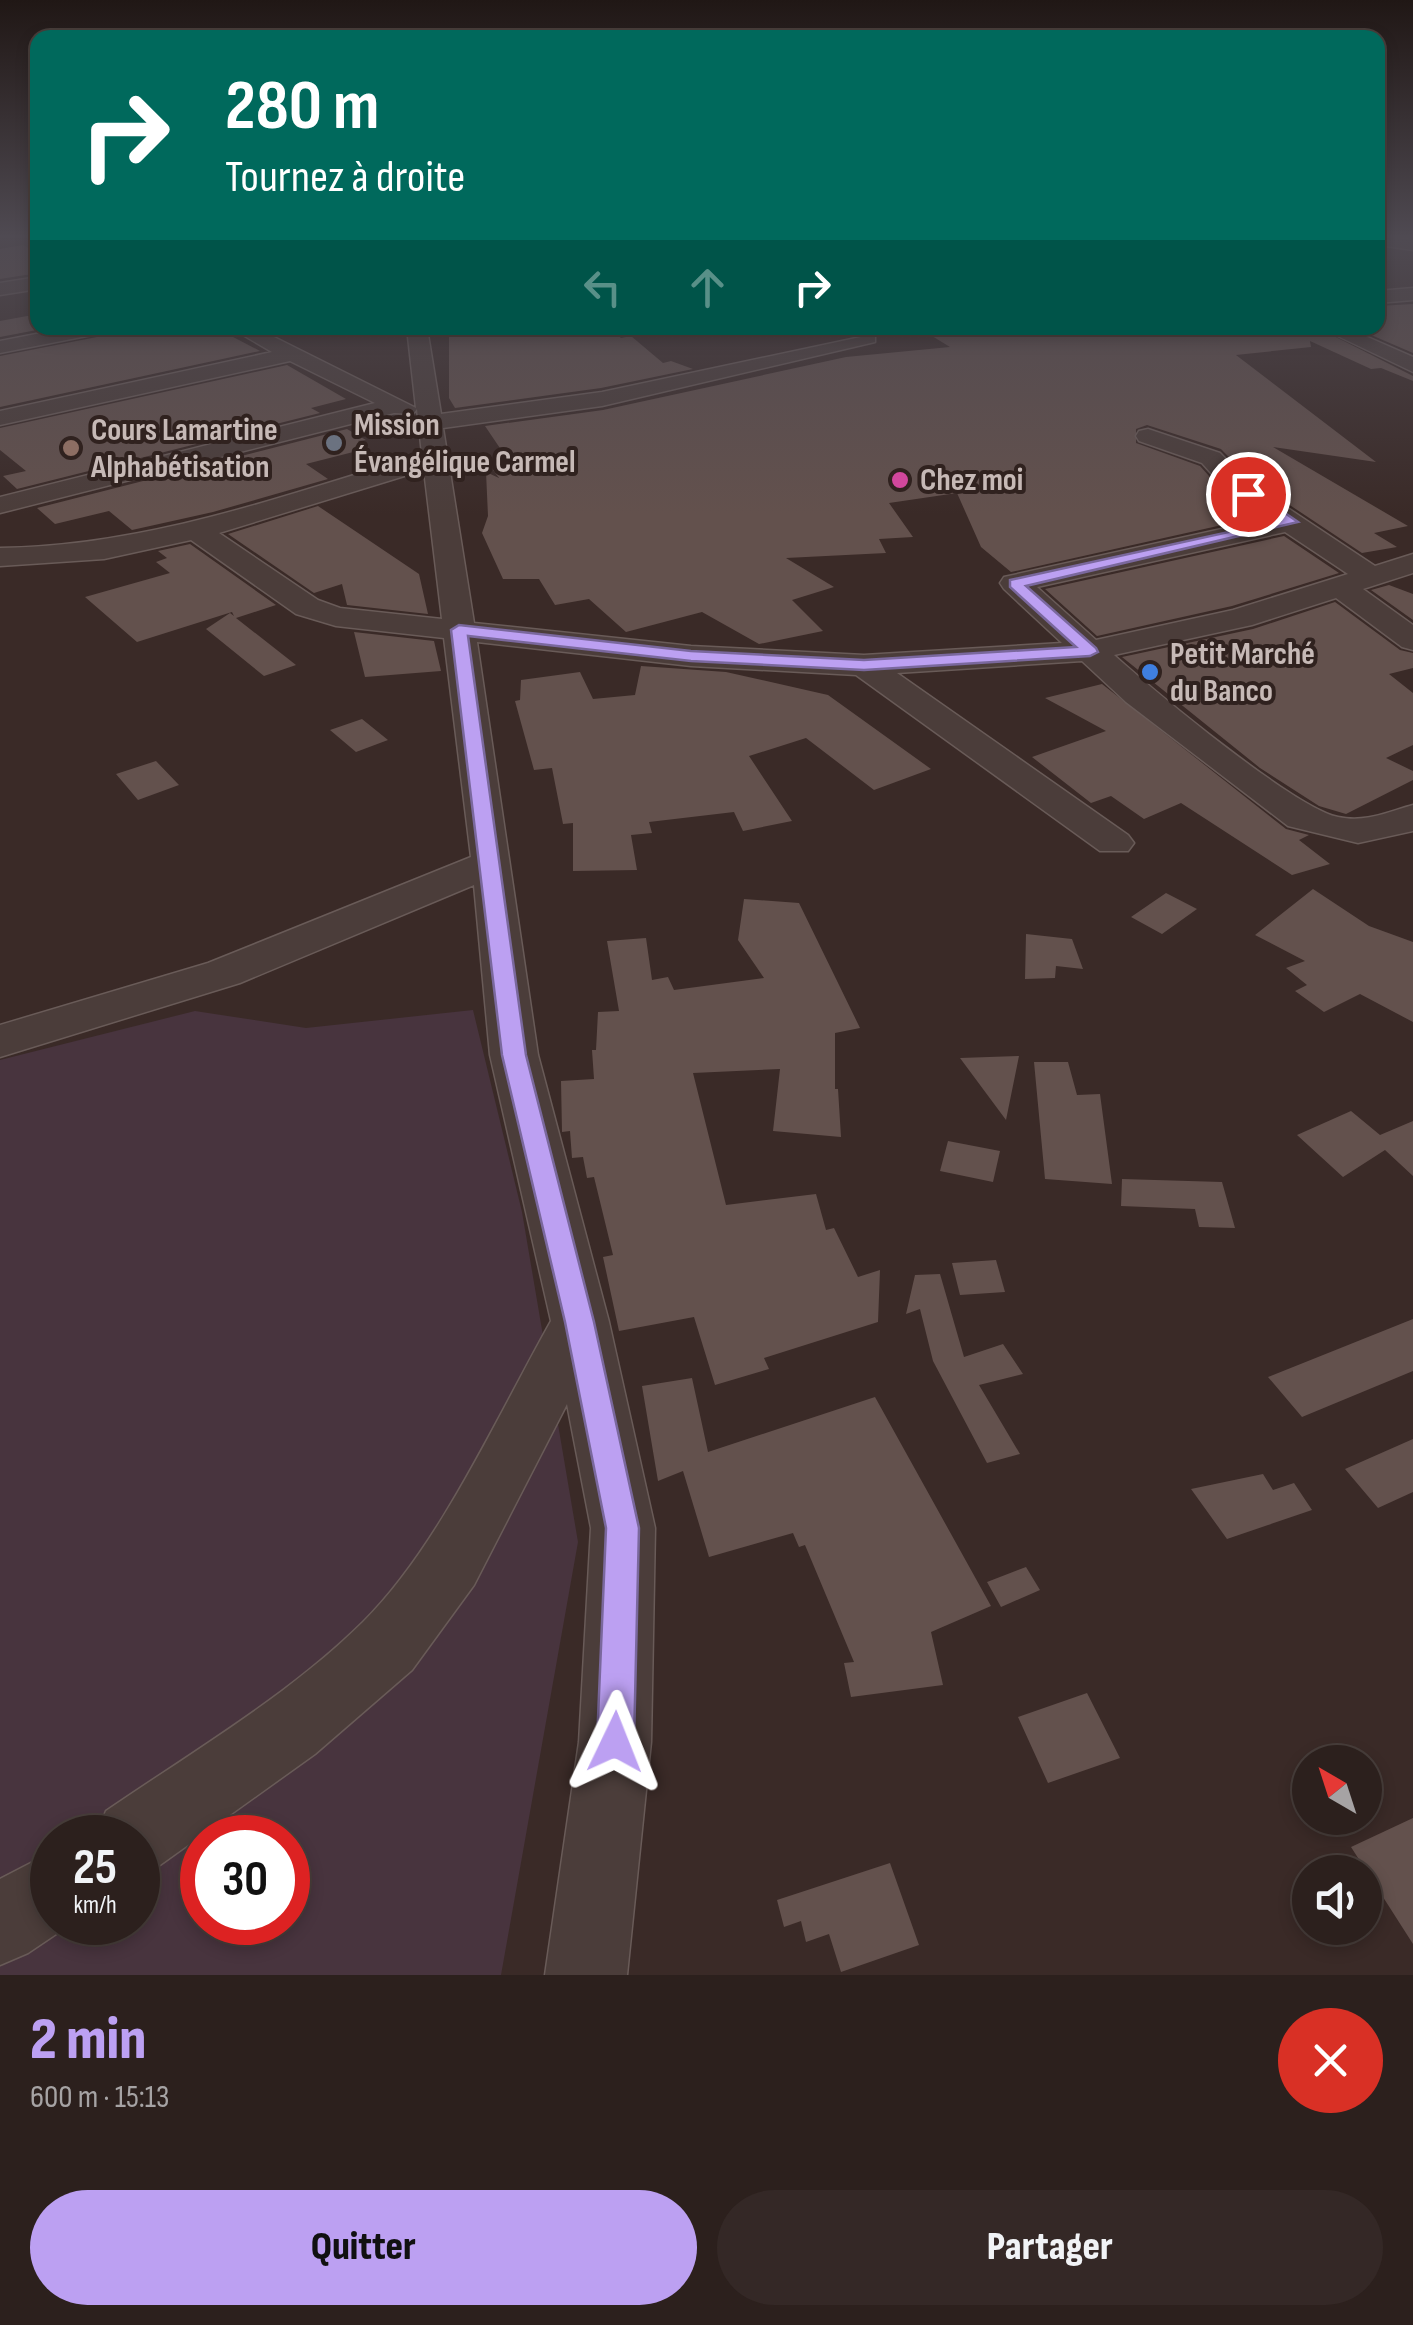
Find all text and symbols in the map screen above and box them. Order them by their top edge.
text: 280 m [225,65,379,149]
icon: right [60,70,190,200]
text: Tournez à droite [225,150,465,205]
icon: left [575,260,630,315]
icon: ahead [680,260,735,315]
icon: right [785,260,840,315]
place label: Mission Évangélique Carmel [354,406,576,482]
place label: Cours Lamartine Alphabétisation [90,411,278,487]
marker: Mission Évangélique Carmel [323,432,345,454]
marker: Cours Lamartine Alphabétisation [60,437,82,459]
pin [1206,452,1291,537]
place label: Chez moi [920,461,1023,500]
icon: arrive [1221,467,1276,522]
marker: Chez moi [889,469,911,491]
place label: Petit Marché du Banco [1170,635,1315,711]
marker: Petit Marché du Banco [1139,661,1161,683]
position arrow [563,1690,667,1794]
north arrow [1292,1745,1382,1835]
map controls [1292,1745,1382,1945]
speed limit sign: 30 [180,1815,310,1945]
text: 25 [73,1838,117,1898]
button: sound [1292,1855,1382,1945]
text: km/h [73,1890,117,1921]
text: 2 min [30,2004,146,2076]
button: close [1278,2008,1383,2113]
text: 600 m · 15:13 [30,2078,169,2117]
button: Quitter [30,2190,697,2305]
button: Partager [717,2190,1383,2305]

